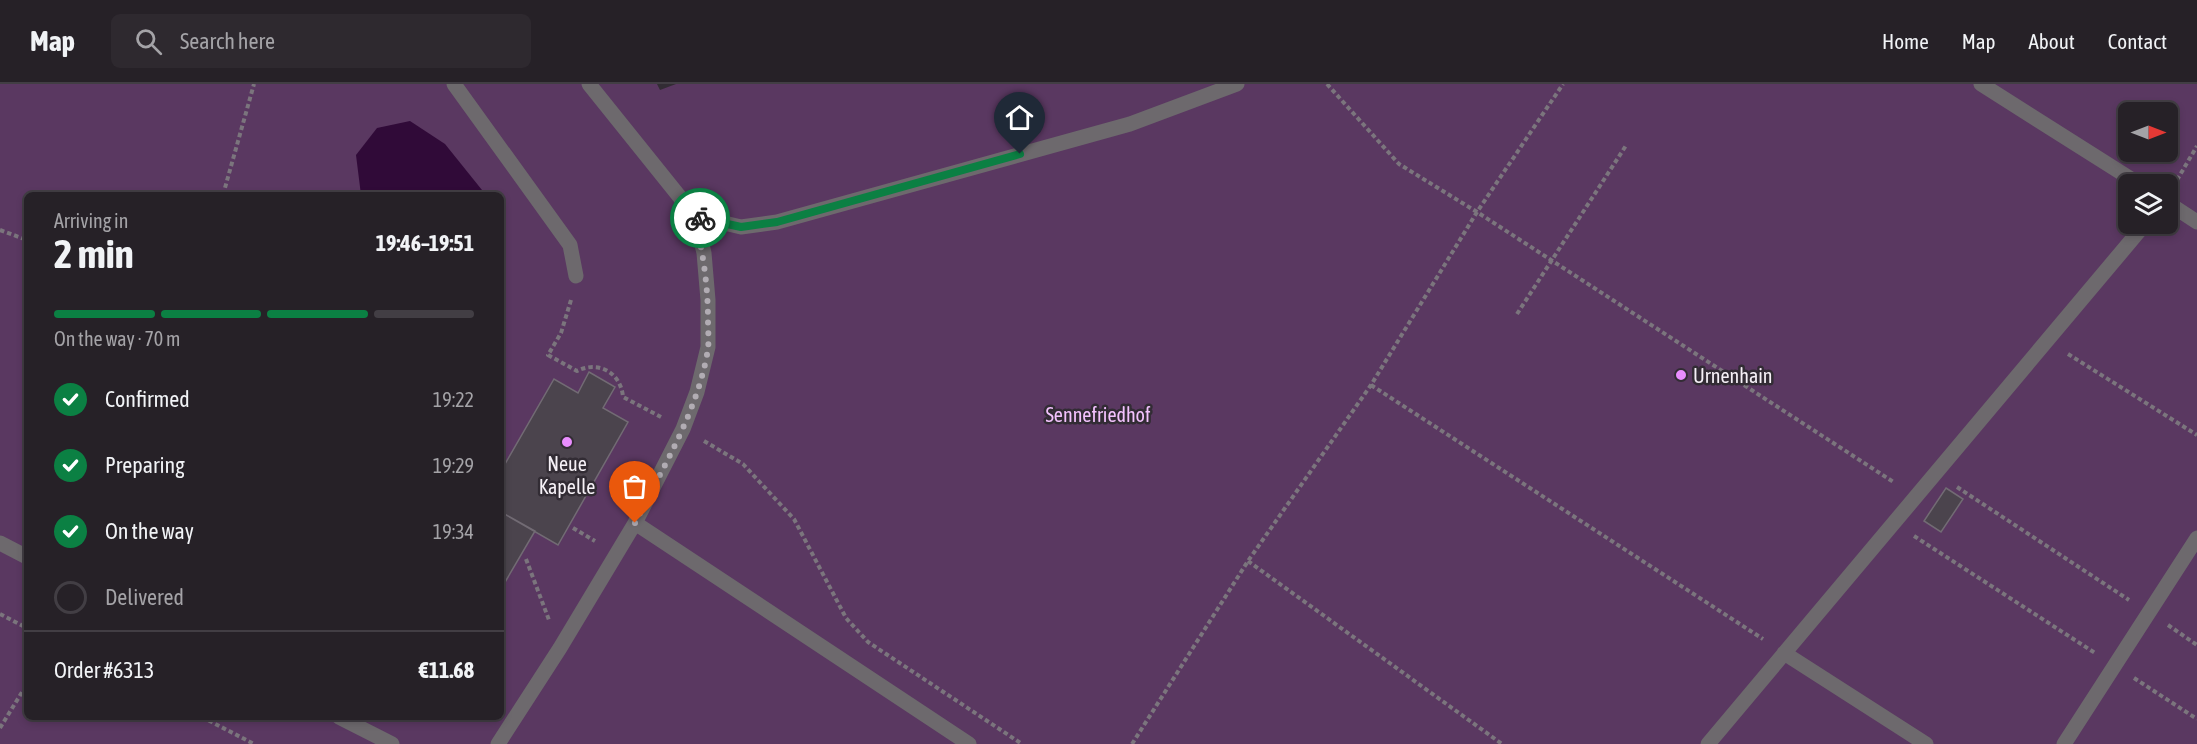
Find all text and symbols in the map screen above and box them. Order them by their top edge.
search box [111,14,531,68]
text: Map [30,25,75,57]
icon: search [132,25,165,58]
text: Search here [180,28,275,54]
text: Home [1882,29,1929,53]
text: Map [1962,29,1996,53]
text: About [2029,29,2075,53]
text: Contact [2108,29,2167,53]
pin [994,92,1045,154]
icon: home [1003,101,1036,134]
north arrow [2118,102,2178,162]
map controls [2118,102,2178,234]
button: layers [2118,174,2178,234]
courier [670,188,730,248]
icon: bike [684,202,717,235]
text: Arriving in [54,209,128,232]
text: 19:46–19:51 [376,230,474,256]
text: 2 min [54,232,134,276]
text: On the way · 70 m [54,327,180,350]
place label: Urnenhain [1693,364,1772,387]
marker: Urnenhain [1674,368,1688,382]
icon: check [54,383,87,416]
text: Confirmed [105,386,190,412]
text: 19:22 [433,388,474,411]
park label: Sennefriedhof [1045,403,1151,426]
marker: Neue Kapelle [560,435,574,449]
icon: check [54,449,87,482]
text: Preparing [105,452,185,478]
place label: Neue Kapelle [539,452,595,498]
text: 19:29 [433,454,474,477]
pin [609,461,660,523]
icon: bag [618,470,651,503]
icon: check [54,515,87,548]
text: On the way [105,518,194,544]
text: 19:34 [433,520,474,543]
text: Delivered [105,584,184,610]
text: Order #6313 [54,657,154,683]
text: €11.68 [419,657,474,683]

